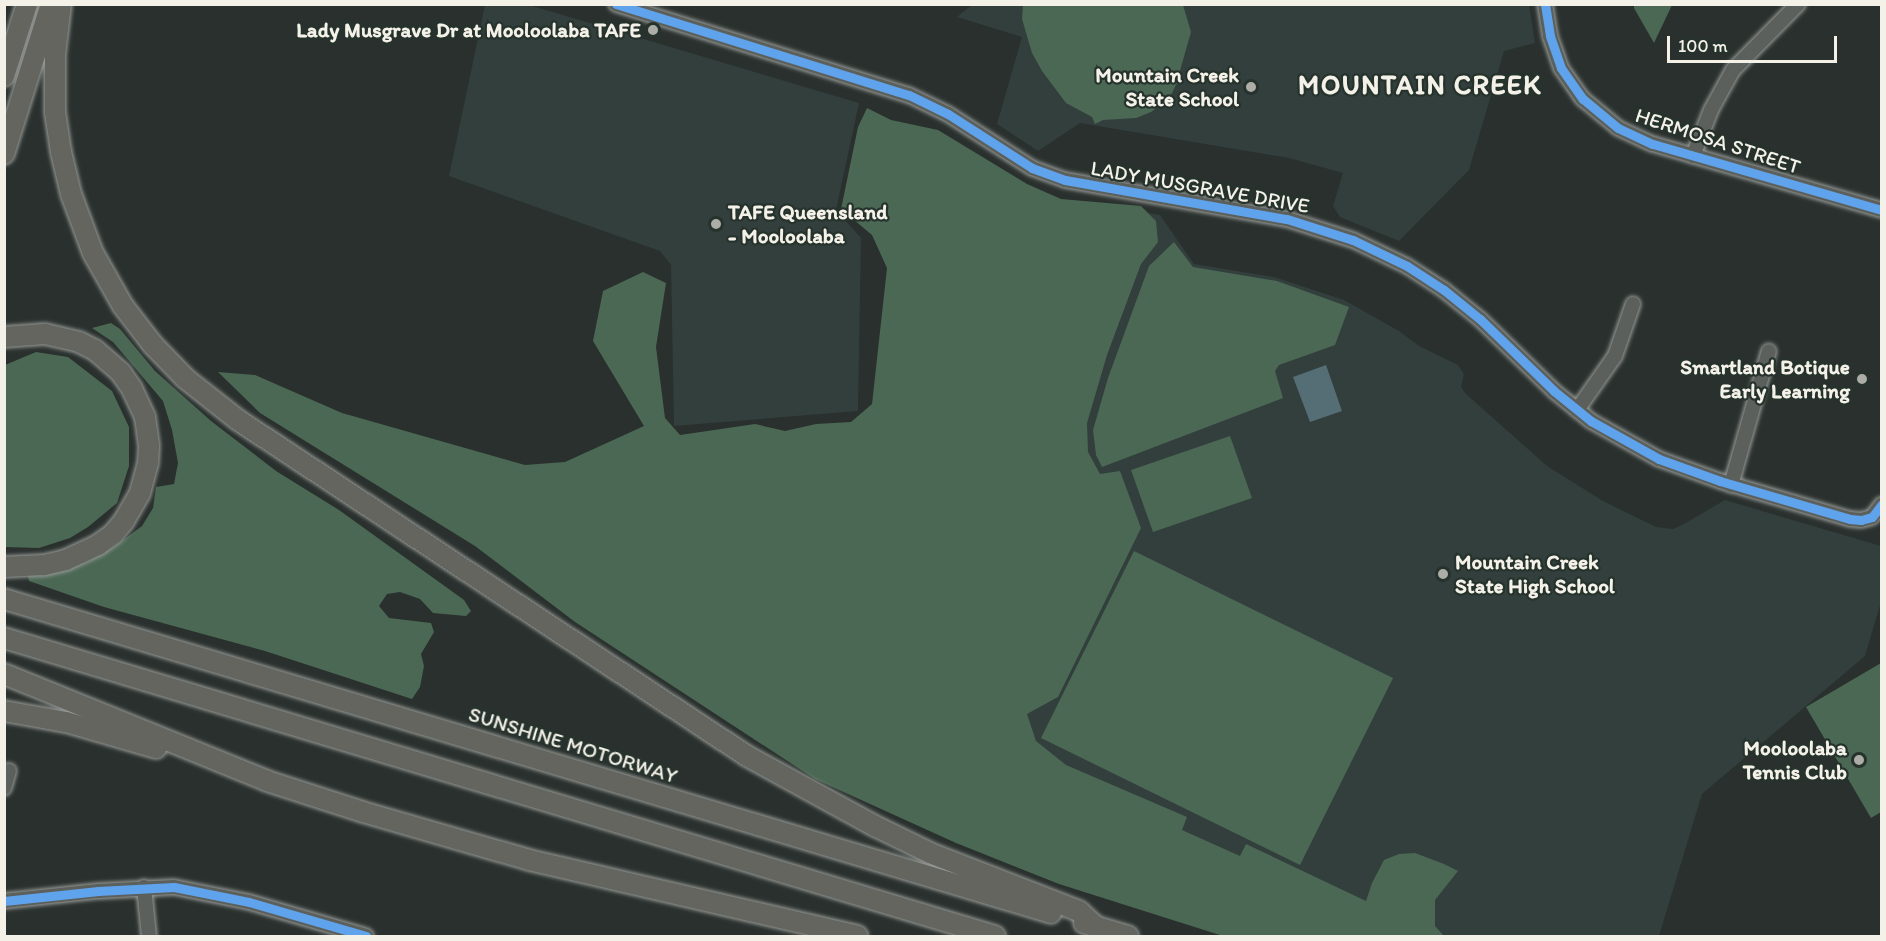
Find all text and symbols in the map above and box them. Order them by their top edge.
place label: Lady Musgrave Dr at Mooloolaba TAFE [297,17,641,43]
marker: Lady Musgrave Dr at Mooloolaba TAFE [646,23,660,37]
scale bar [1670,24,1840,62]
text: 100 m [1678,35,1728,57]
place label: Mountain Creek State School [1095,62,1239,112]
district label: MOUNTAIN CREEK [1297,69,1543,101]
marker: Mountain Creek State School [1244,80,1258,94]
street label: HERMOSA STREET [1632,102,1804,180]
street label: LADY MUSGRAVE DRIVE [1087,155,1313,219]
place label: TAFE Queensland - Mooloolaba [728,199,888,249]
marker: TAFE Queensland - Mooloolaba [709,217,723,231]
place label: Smartland Botique Early Learning [1680,354,1850,404]
marker: Smartland Botique Early Learning [1855,372,1869,386]
place label: Mountain Creek State High School [1455,549,1614,599]
marker: Mountain Creek State High School [1436,567,1450,581]
street label: SUNSHINE MOTORWAY [465,701,681,789]
place label: Mooloolaba Tennis Club [1743,735,1847,785]
marker: Mooloolaba Tennis Club [1852,753,1866,767]

